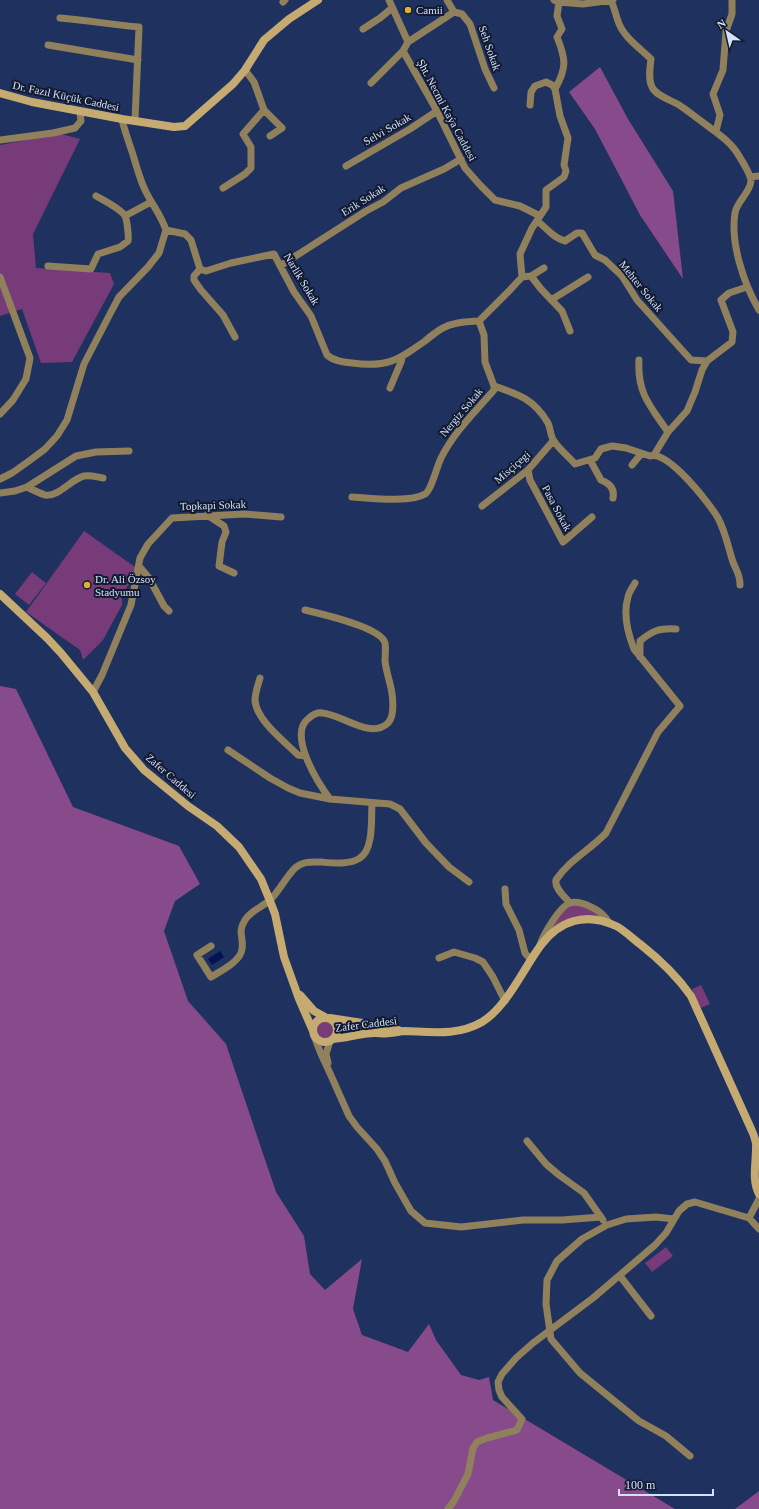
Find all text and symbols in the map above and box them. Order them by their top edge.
place label: Camii [416,4,443,16]
marker: Camii [403,5,413,15]
north arrow [707,12,747,52]
text: N [715,16,728,31]
street label: Seh Sokak [477,24,503,73]
street label: Şht. Necmi Kaýa Caddesi [415,57,479,163]
street label: Dr. Fazıl Küçük Caddesi [12,79,120,113]
street label: Selvi Sokak [361,110,413,147]
street label: Erik Sokak [339,182,387,218]
street label: Narlik Sokak [282,251,322,308]
street label: Mehter Sokak [617,258,665,314]
street label: Nergiz Sokak [437,385,485,439]
street label: Misçiçegi [492,448,532,486]
street label: Pasa Sokak [540,483,574,534]
street label: Topkapi Sokak [180,498,247,512]
place label: Dr. Ali Özsoy Stadyumu [95,573,156,598]
marker: Dr. Ali Özsoy Stadyumu [82,580,92,590]
street label: Zafer Caddesi [144,751,198,801]
street label: Zafer Caddesi [334,1014,398,1034]
scale bar [619,1471,713,1497]
text: 100 m [625,1478,656,1492]

